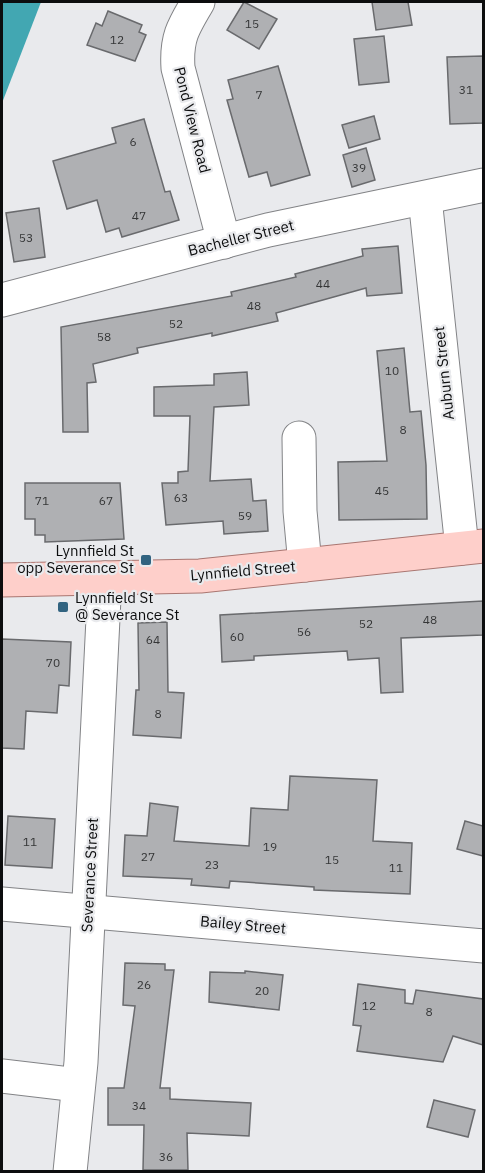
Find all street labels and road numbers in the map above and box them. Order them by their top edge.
street label: Pond View Road [170,65,215,175]
street label: Bacheller Street [186,215,296,260]
street label: Auburn Street [429,325,458,421]
street label: Lynnfield Street [190,556,296,585]
street label: Severance Street [77,817,102,933]
street label: Bailey Street [199,911,287,938]

